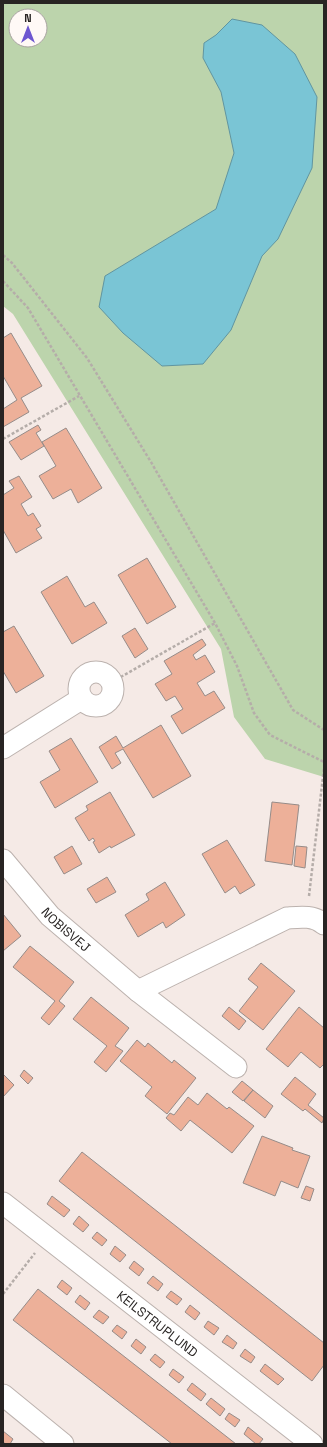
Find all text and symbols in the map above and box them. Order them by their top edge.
north arrow [8,8,48,48]
text: N [24,11,32,25]
street label: NOBISVEJ [38,904,94,956]
street label: KEILSTRUPLUND [114,1287,202,1360]

